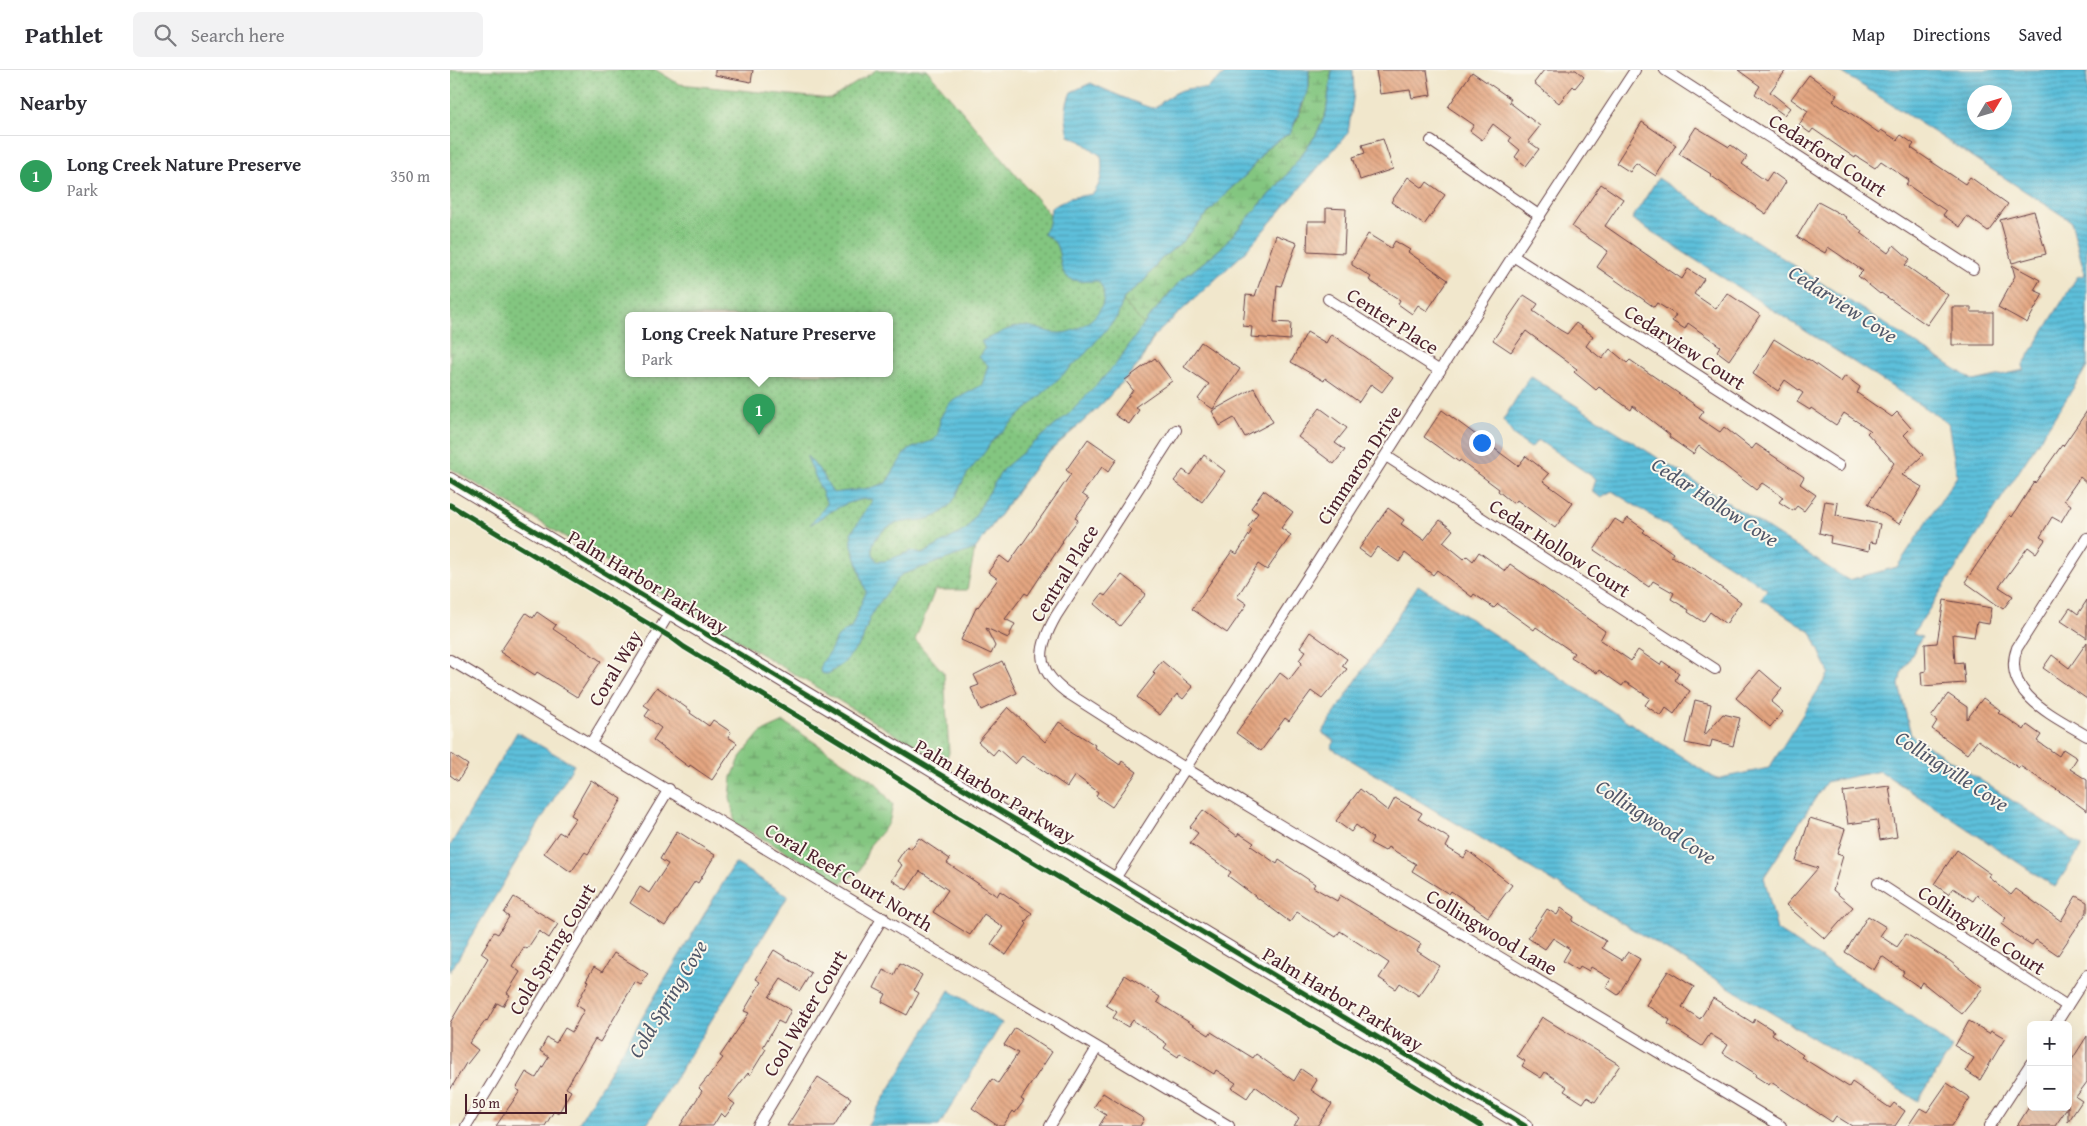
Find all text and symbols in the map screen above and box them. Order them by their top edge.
search box [133,12,483,57]
text: Pathlet [25,17,103,52]
icon: search [151,21,179,49]
text: Search here [191,21,285,49]
text: Map [1852,21,1885,48]
text: Directions [1913,21,1990,48]
text: Saved [2018,21,2062,48]
north arrow [1967,85,2012,130]
text: Nearby [20,87,87,118]
street label: Cedarford Court [1764,105,1893,204]
text: Long Creek Nature Preserve [67,150,301,178]
text: 1 [32,164,40,188]
text: 350 m [390,164,430,188]
text: Park [67,178,98,202]
water label: Cedarview Cove [1783,257,1904,350]
street label: Center Place [1341,280,1445,361]
street label: Cedarview Court [1619,296,1752,397]
popup [625,312,893,377]
text: Long Creek Nature Preserve [642,319,876,347]
text: Park [642,347,673,371]
pin: 1 [743,394,775,435]
street label: Cimmaron Drive [1309,399,1408,530]
your location [1469,430,1495,456]
water label: Cedar Hollow Cove [1646,449,1785,554]
street label: Cedar Hollow Court [1484,491,1637,604]
street label: Central Place [1022,518,1105,627]
street label: Palm Harbor Parkway [563,522,734,641]
street label: Coral Way [580,624,649,711]
water label: Collingville Cove [1889,722,2015,819]
street label: Palm Harbor Parkway [910,731,1081,850]
water label: Collingwood Cove [1590,771,1723,872]
street label: Coral Reef Court North [760,815,939,938]
street label: Cold Spring Court [501,877,602,1020]
street label: Collingville Court [1913,877,2052,982]
street label: Collingwood Lane [1421,881,1563,982]
water label: Cold Spring Cove [620,934,715,1064]
street label: Palm Harbor Parkway [1258,939,1429,1058]
street label: Cool Water Court [755,944,854,1082]
map controls [2027,1021,2072,1111]
button: + [2027,1021,2072,1066]
button: − [2027,1066,2072,1111]
scale bar [465,1091,568,1114]
text: 50 m [472,1093,500,1113]

